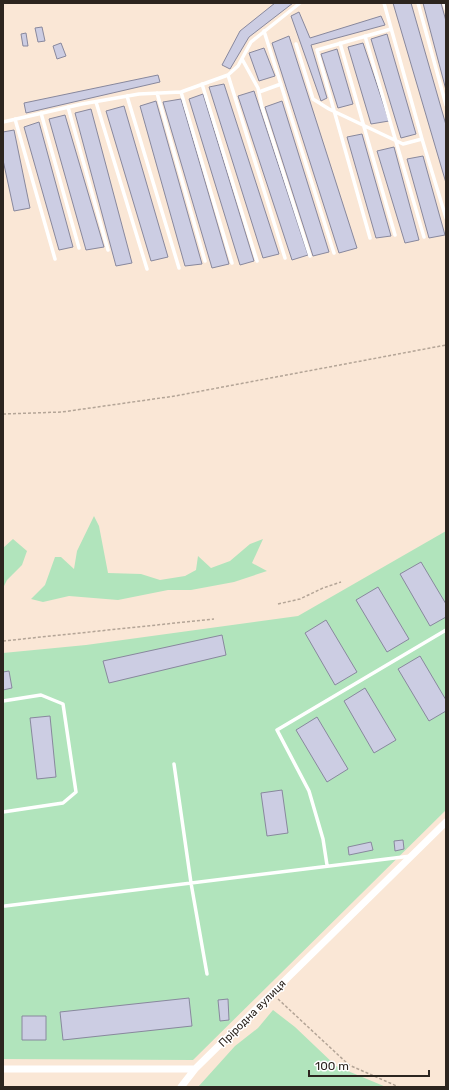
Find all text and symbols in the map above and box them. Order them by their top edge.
street label: Пріродна вулиця [216,977,289,1050]
scale bar [309,1052,429,1078]
text: 100 m [315,1059,349,1073]

